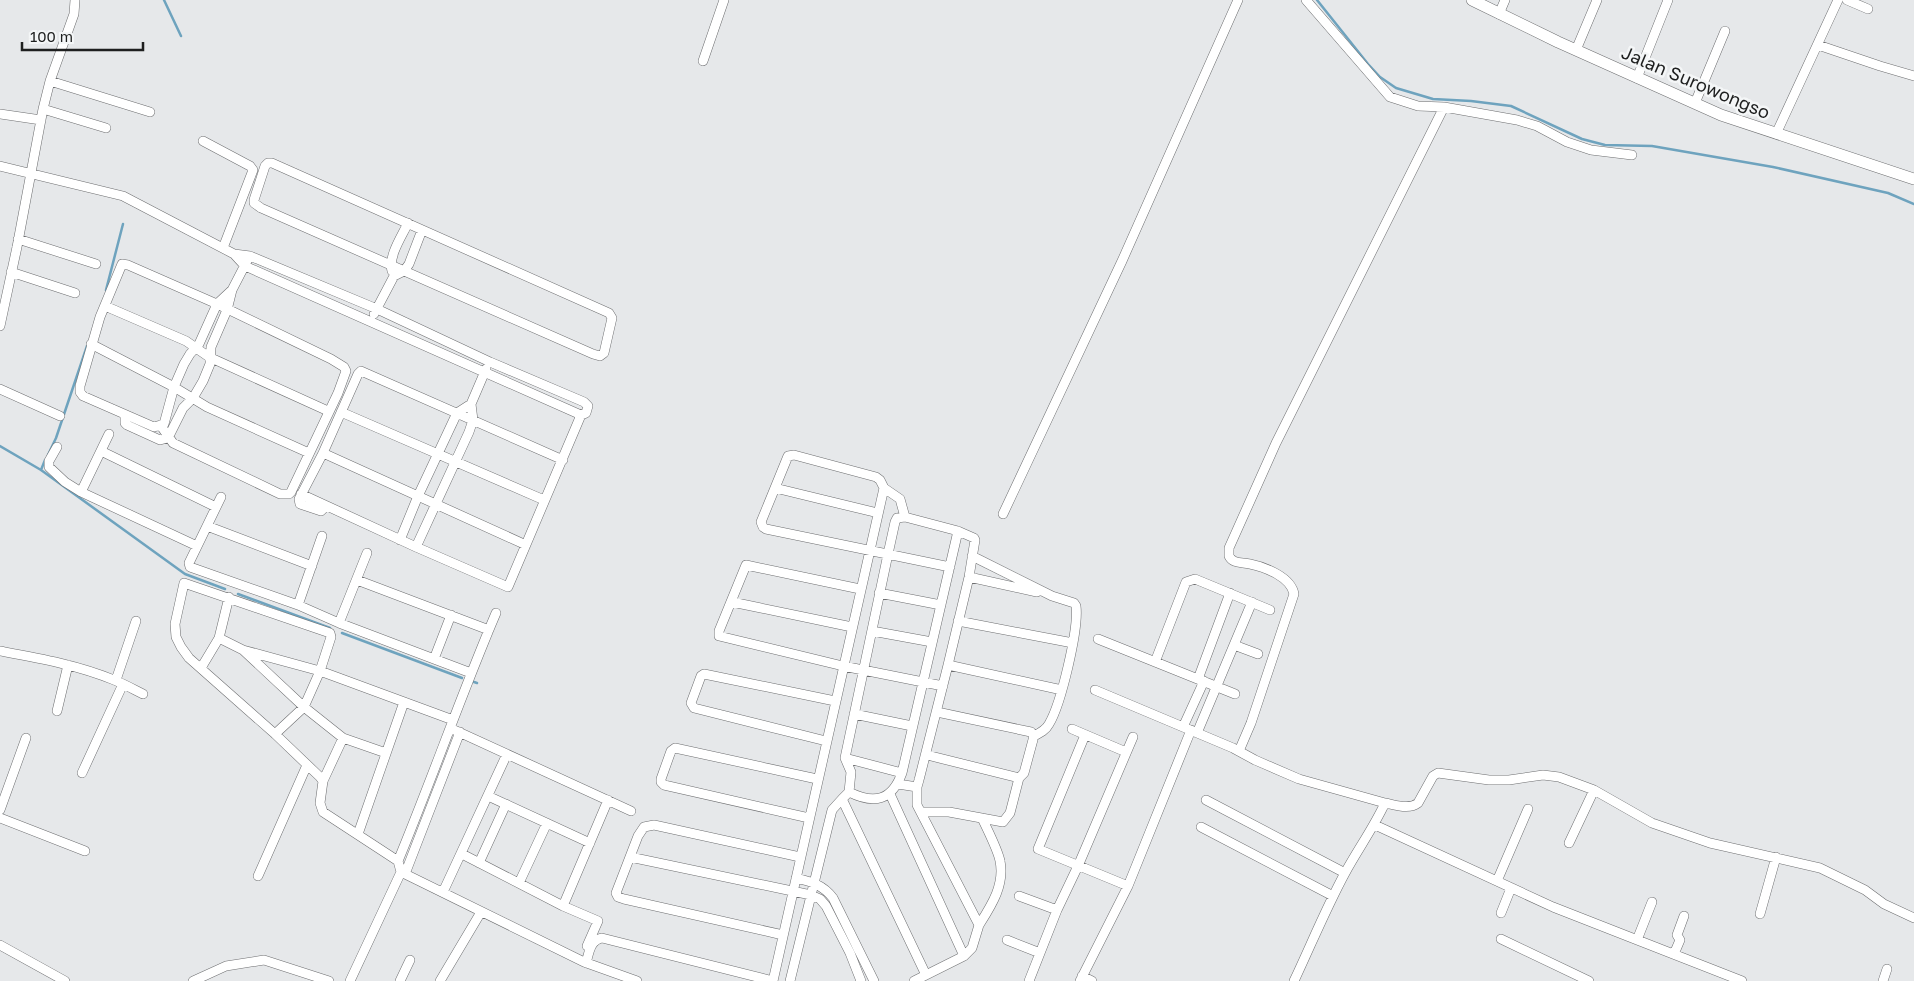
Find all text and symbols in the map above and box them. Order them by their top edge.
scale bar [22,20,144,52]
text: 100 m [30,27,73,45]
street label: Jalan Surowongso [1618,41,1774,123]

